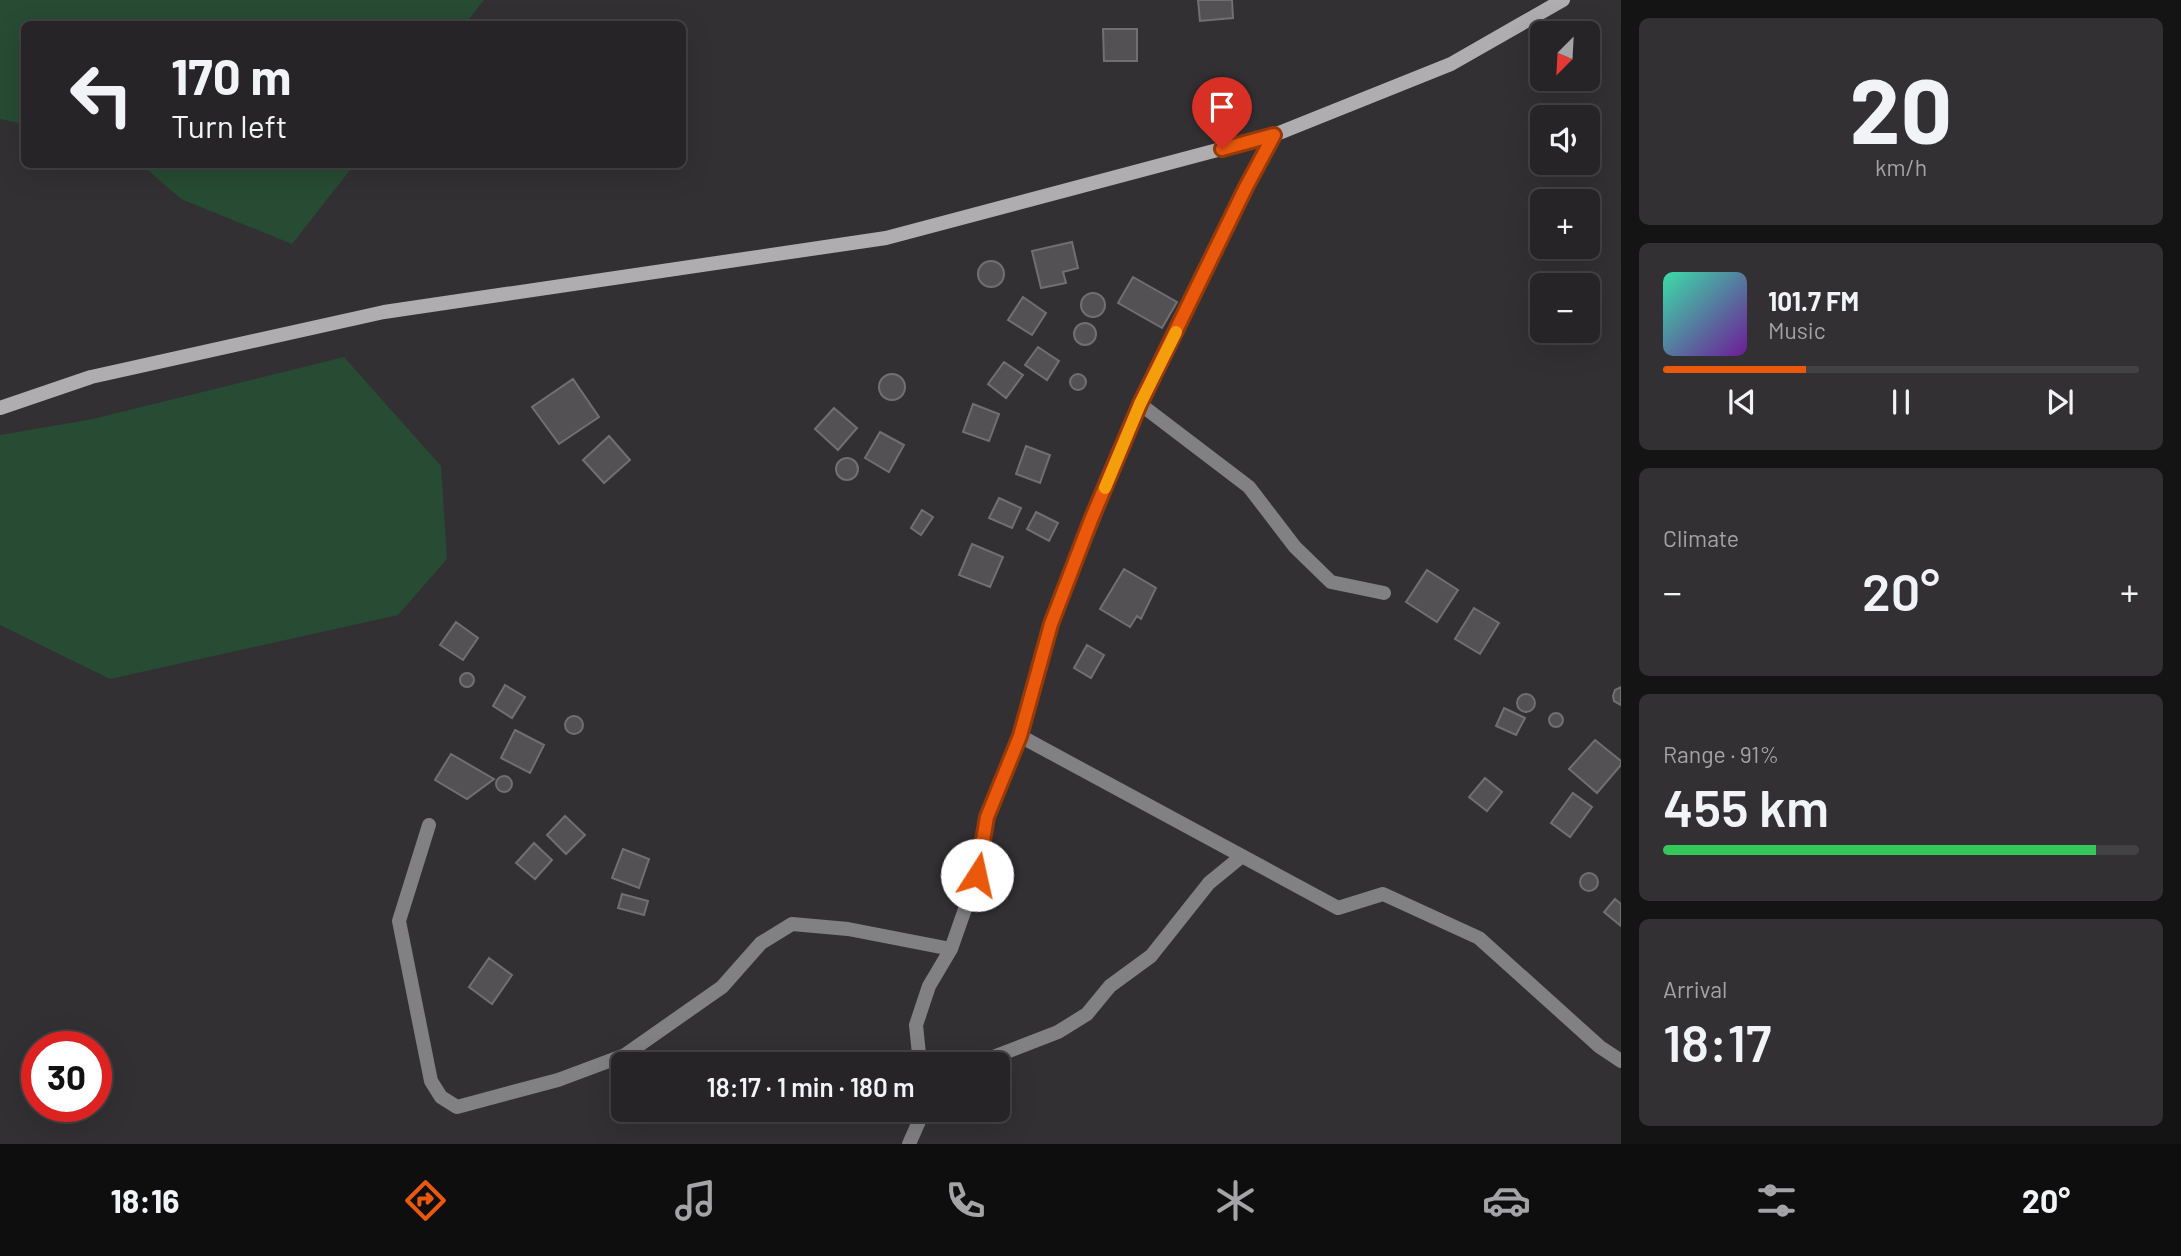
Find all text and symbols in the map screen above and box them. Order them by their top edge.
north arrow [1530,21,1600,91]
map controls [1530,21,1600,343]
text: 170 m [171,46,291,105]
icon: left [56,49,147,140]
text: 20 [1850,53,1952,162]
pin [1192,77,1252,149]
icon: arrive [1203,88,1241,126]
button: sound [1530,105,1600,175]
text: Turn left [171,106,288,144]
text: km/h [1875,153,1927,181]
button: + [1530,189,1600,259]
button: − [1530,273,1600,343]
text: 101.7 FM [1768,285,1859,316]
text: Music [1768,316,1826,344]
icon: previous [1723,383,1761,421]
icon: pause [1882,383,1920,421]
icon: next [2041,383,2079,421]
text: Climate [1663,524,1739,552]
text: 20° [1862,559,1940,621]
text: − [1663,568,1682,614]
text: + [2120,568,2139,614]
text: Range · 91% [1663,740,1779,768]
text: 455 km [1663,775,1829,837]
position arrow [940,838,1014,912]
text: Arrival [1663,975,1727,1003]
text: 18:17 [1663,1010,1771,1072]
speed limit sign: 30 [21,1031,112,1122]
text: 18:17 · 1 min · 180 m [707,1071,914,1102]
icon: directions [401,1176,450,1225]
icon: music [671,1176,720,1225]
icon: phone [941,1176,990,1225]
icon: climate [1211,1176,1260,1225]
icon: car [1482,1176,1531,1225]
icon: filters [1752,1176,1801,1225]
text: 18:16 [111,1181,179,1219]
text: 20° [2022,1181,2070,1219]

